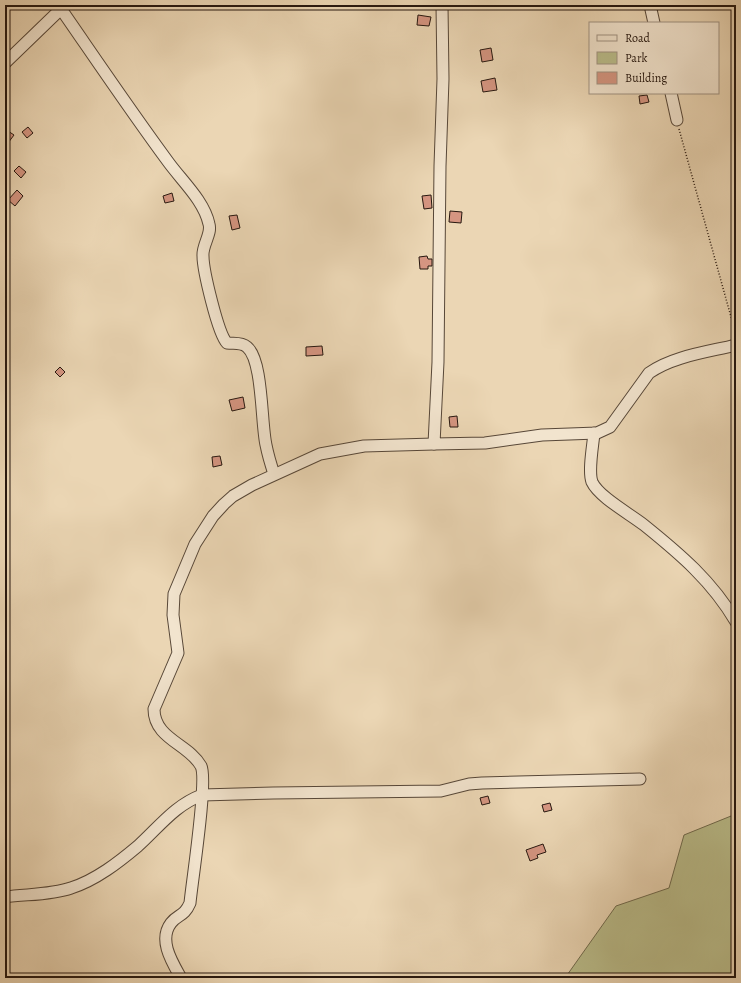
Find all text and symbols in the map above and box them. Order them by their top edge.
legend [589,22,719,94]
text: Road [625,30,651,46]
text: Park [625,50,648,66]
text: Building [625,70,667,86]

